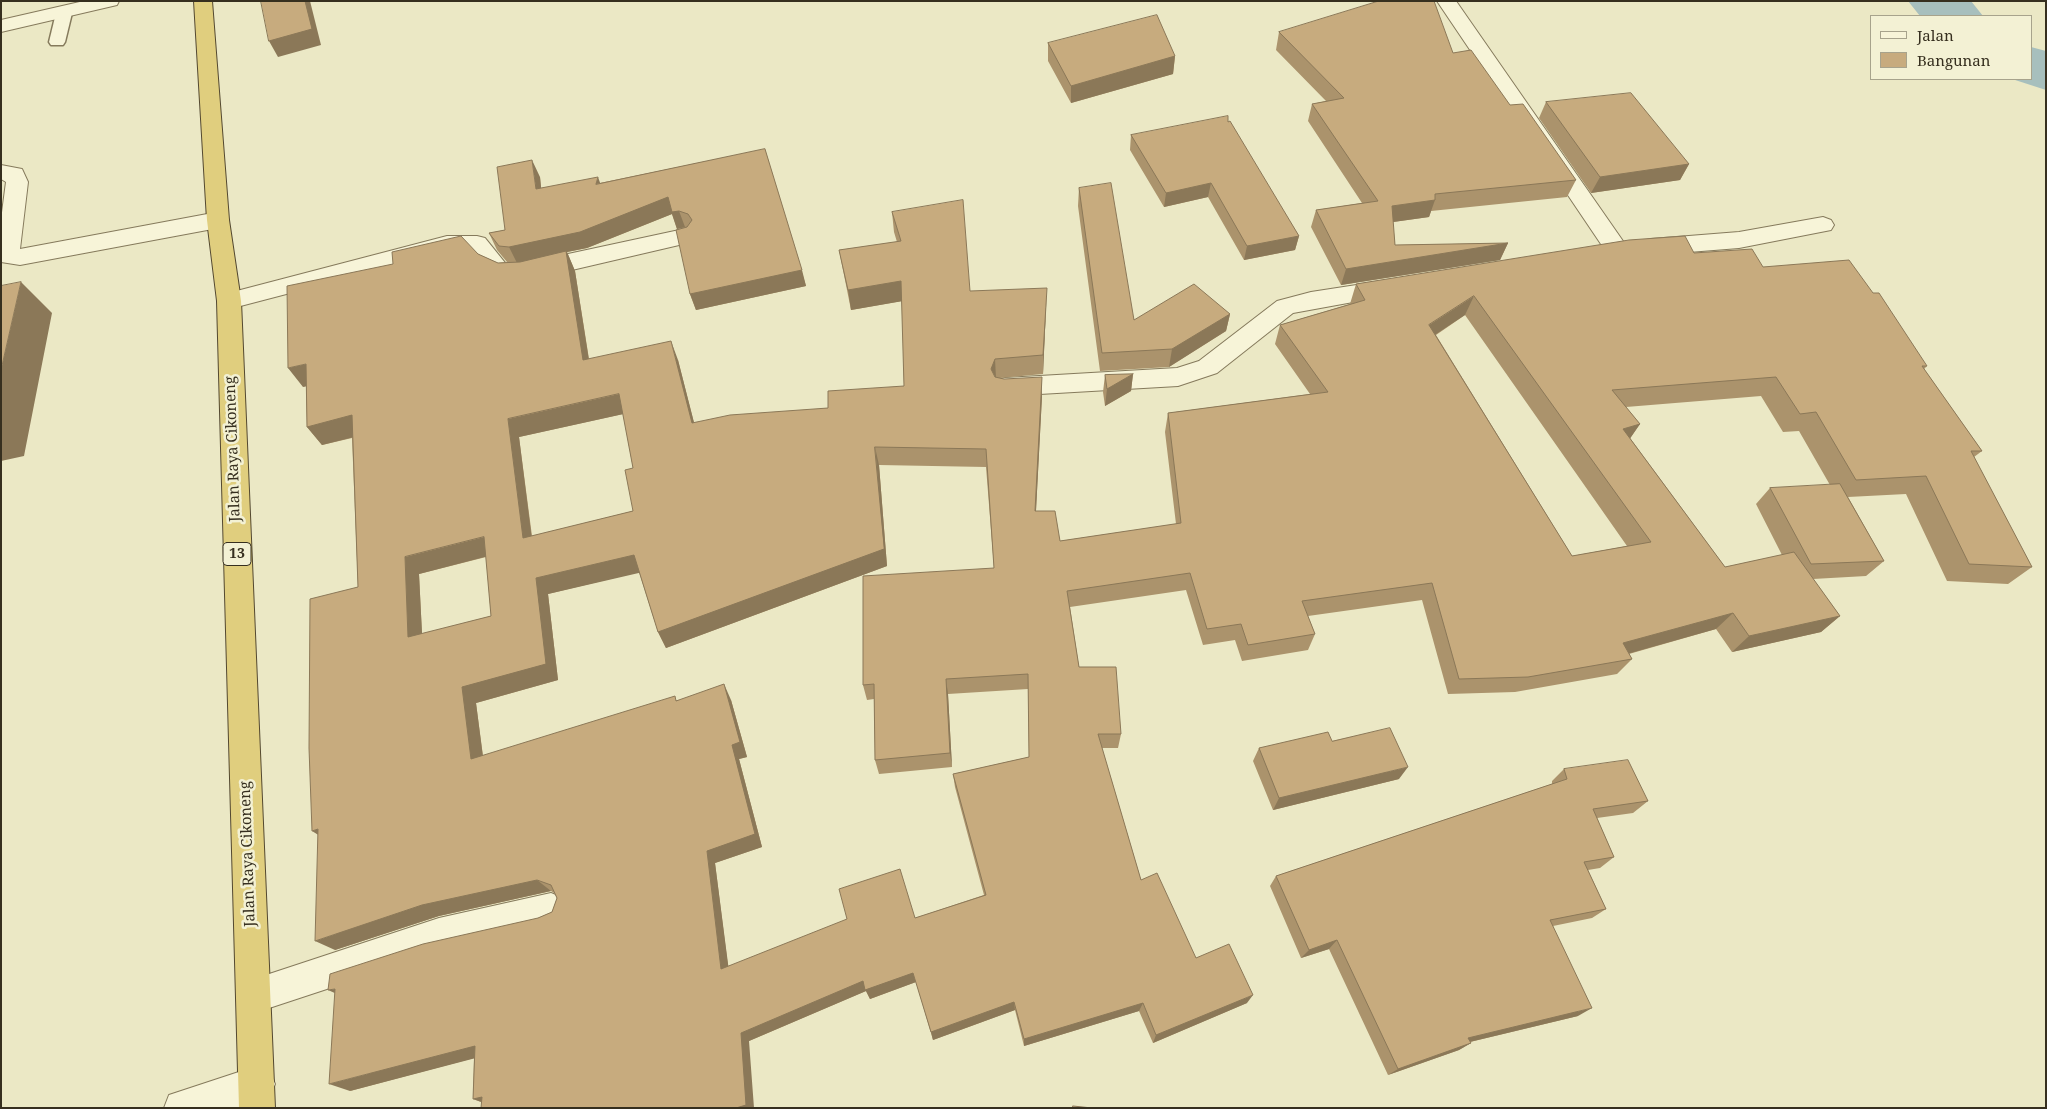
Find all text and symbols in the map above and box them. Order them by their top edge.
legend [1870,15,2032,80]
text: Jalan [1917,25,1954,45]
text: Bangunan [1917,50,1990,70]
street label: Jalan Raya Cikoneng [221,376,245,522]
road number: 13 [223,542,251,566]
street label: Jalan Raya Cikoneng [236,781,260,927]

